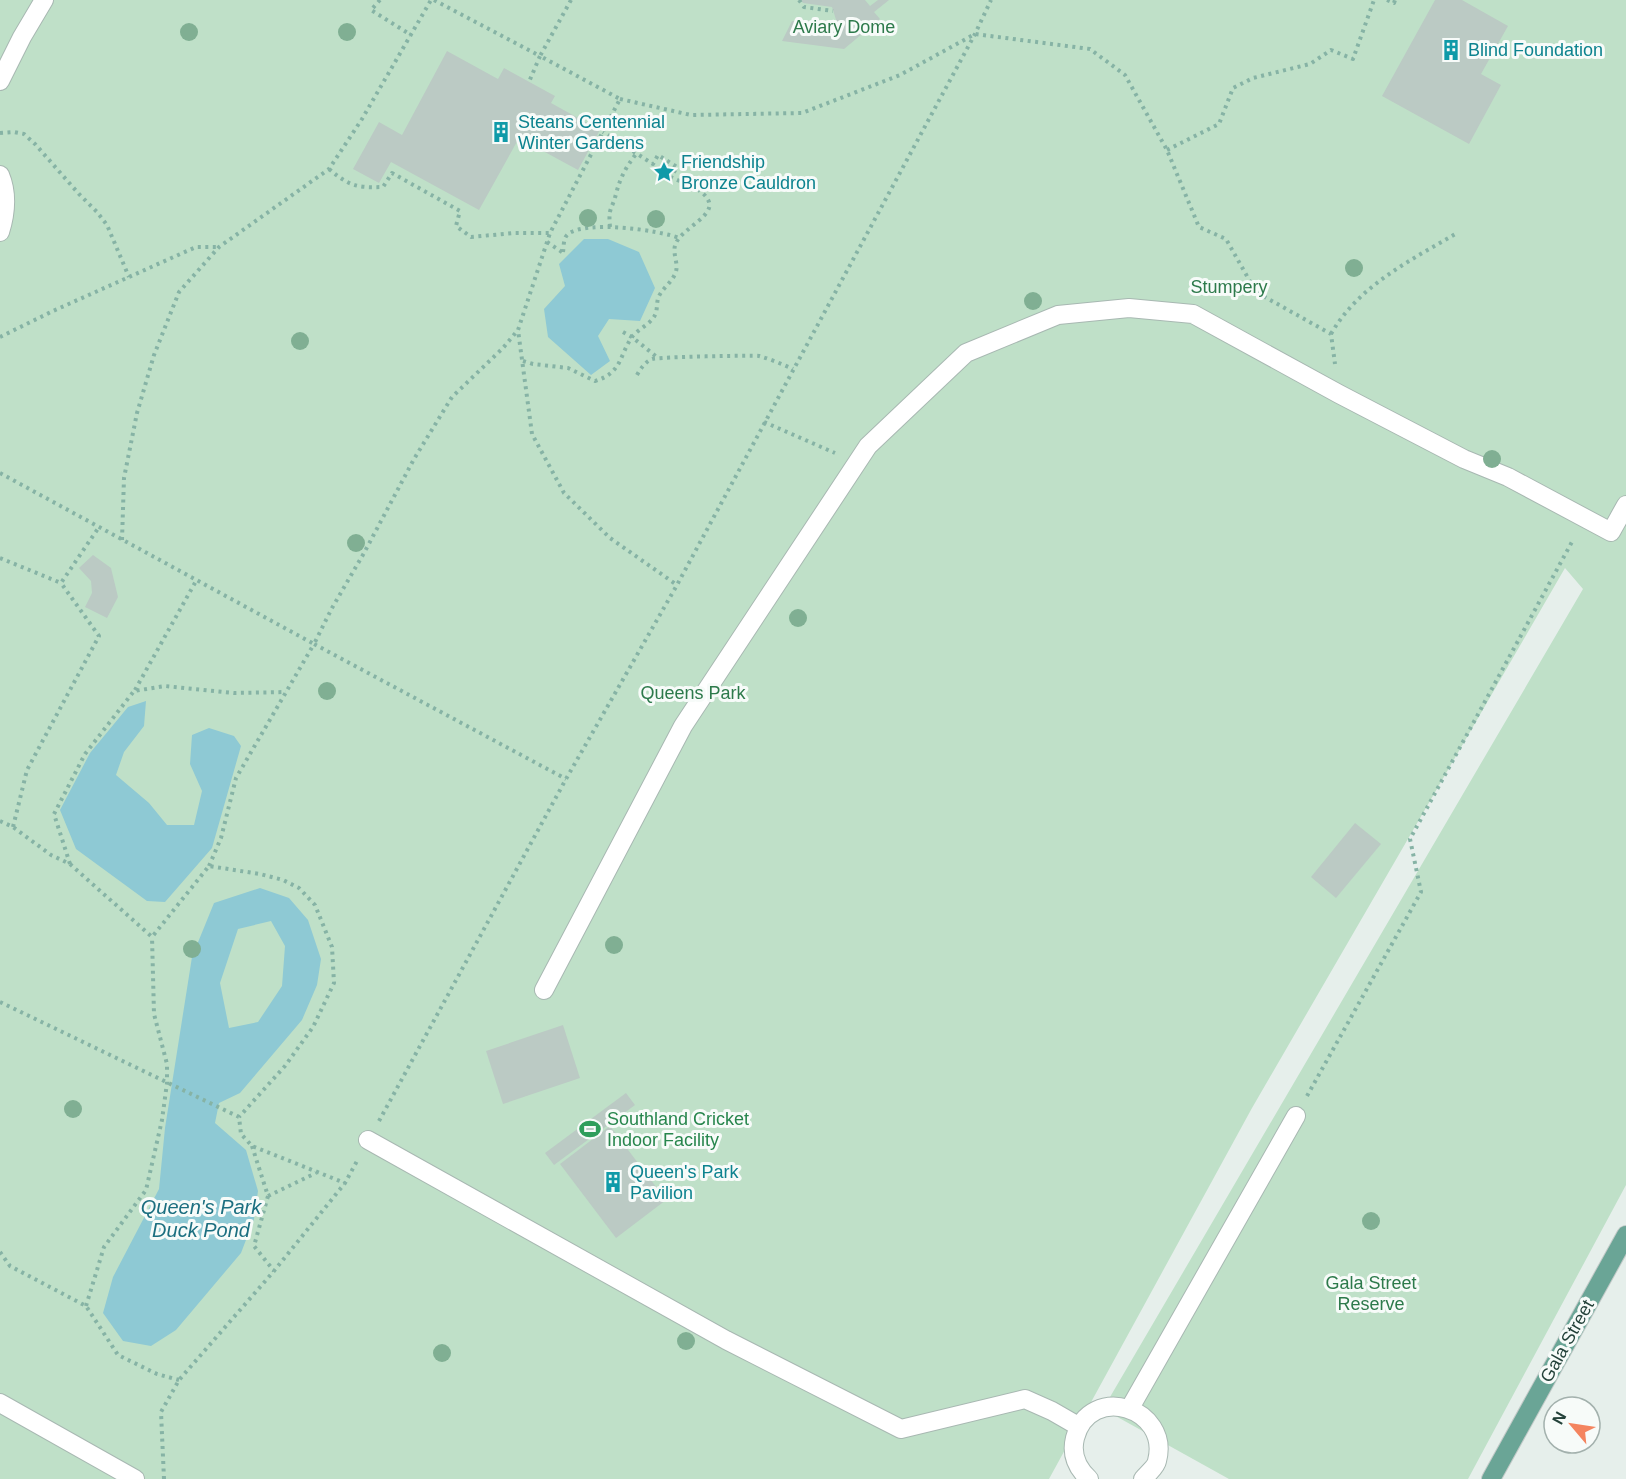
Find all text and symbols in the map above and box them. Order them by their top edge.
park label: Aviary Dome [793,17,895,37]
building icon: Blind Foundation [1439,38,1463,62]
place label: Blind Foundation [1468,40,1603,60]
place label: Steans Centennial Winter Gardens [518,112,665,153]
building icon: Steans Centennial Winter Gardens [489,120,513,144]
place label: Friendship Bronze Cauldron [681,152,816,193]
place icon: Friendship Bronze Cauldron [652,160,676,184]
park label: Stumpery [1190,277,1268,297]
park label: Queens Park [640,683,747,703]
place label: Southland Cricket Indoor Facility [607,1109,749,1150]
sports icon: Southland Cricket Indoor Facility [578,1117,602,1141]
place label: Queen's Park Pavilion [630,1162,739,1203]
building icon: Queen's Park Pavilion [601,1170,625,1194]
water label: Queen's Park Duck Pond [141,1196,262,1241]
park label: Gala Street Reserve [1325,1273,1417,1314]
street label: Gala Street [1536,1296,1598,1386]
north arrow [1542,1395,1602,1455]
text: N [1549,1409,1570,1427]

